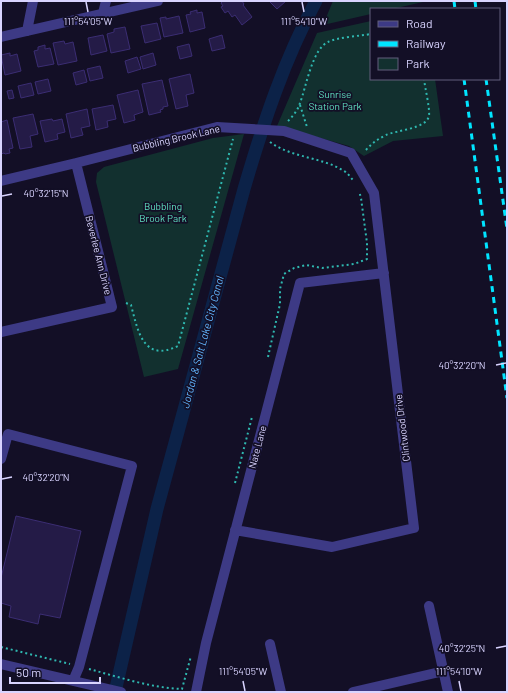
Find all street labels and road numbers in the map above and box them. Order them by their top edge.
street label: Bubbling Brook Lane [131,122,221,154]
street label: Beverlee Ann Drive [83,214,115,296]
street label: Clintwood Drive [392,394,412,462]
street label: Nate Lane [245,424,269,470]

